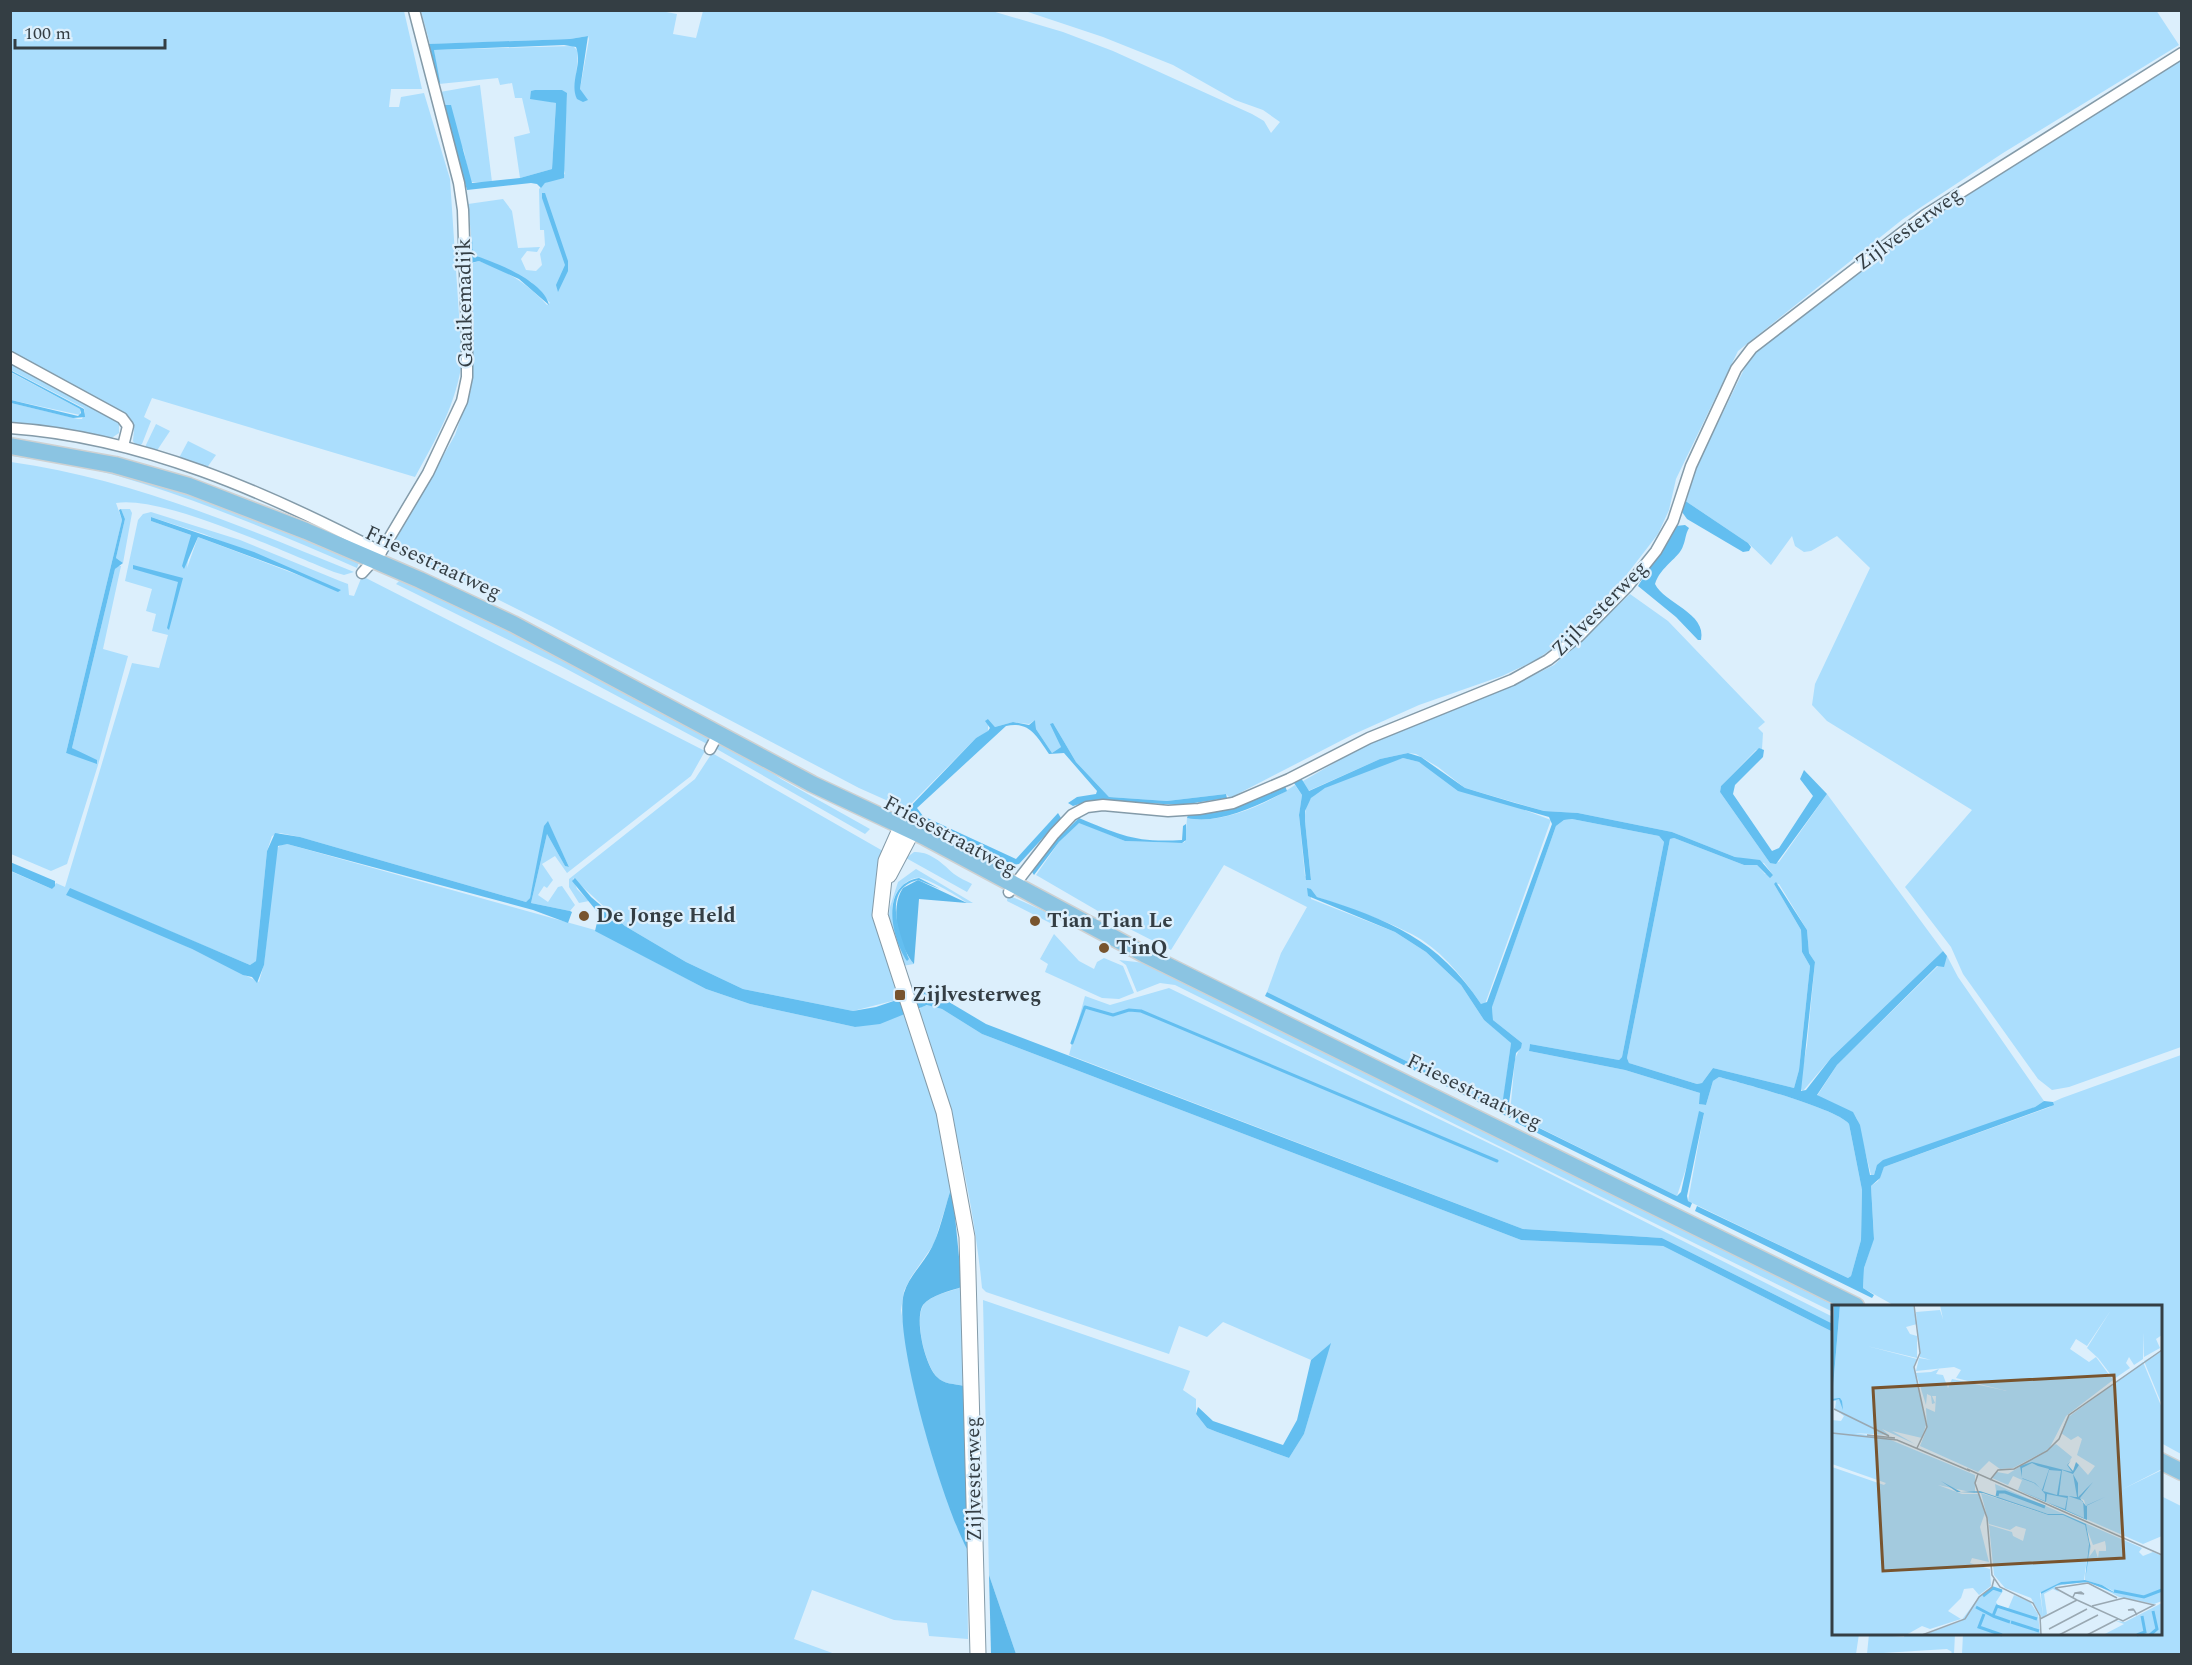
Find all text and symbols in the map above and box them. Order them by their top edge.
scale bar [15,12,165,50]
text: 100 m [24,20,71,47]
street label: Zijlvesterweg [1849,179,1969,279]
street label: Gaaikemadijk [448,238,482,368]
street label: Friesestraatweg [360,517,506,609]
street label: Zijlvesterweg [1544,553,1656,665]
street label: Friesestraatweg [878,787,1022,885]
place label: De Jonge Held [596,900,736,932]
place label: Tian Tian Le [1047,905,1173,937]
marker: De Jonge Held [577,909,591,923]
marker: Tian Tian Le [1028,914,1042,928]
place label: TinQ [1116,932,1169,964]
marker: TinQ [1097,941,1111,955]
place label: Zijlvesterweg [912,979,1041,1011]
marker: Zijlvesterweg [893,988,907,1002]
street label: Friesestraatweg [1401,1045,1547,1139]
inset map [1832,1305,2162,1635]
street label: Zijlvesterweg [957,1416,991,1542]

